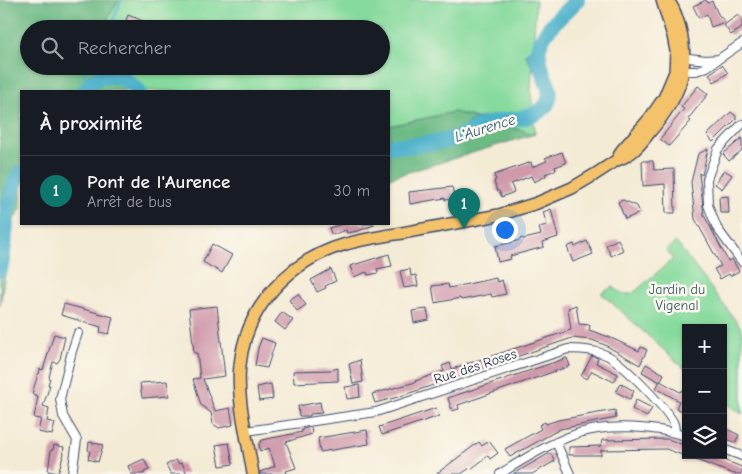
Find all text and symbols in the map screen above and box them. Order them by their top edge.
search box [20,20,390,75]
icon: search [38,34,66,62]
text: Rechercher [78,37,171,59]
water label: L'Aurence [452,110,518,146]
text: À proximité [40,111,142,135]
text: Pont de l'Aurence [87,171,230,193]
text: 1 [53,182,59,200]
text: 30 m [334,182,370,200]
pin: 1 [448,188,480,229]
text: Arrêt de bus [87,193,172,211]
your location [492,217,518,243]
park label: Jardin du Vigenal [649,281,705,314]
map controls [682,324,727,459]
button: + [682,324,727,369]
street label: Rue des Roses [432,345,519,388]
button: − [682,369,727,414]
button: layers [682,414,727,459]

